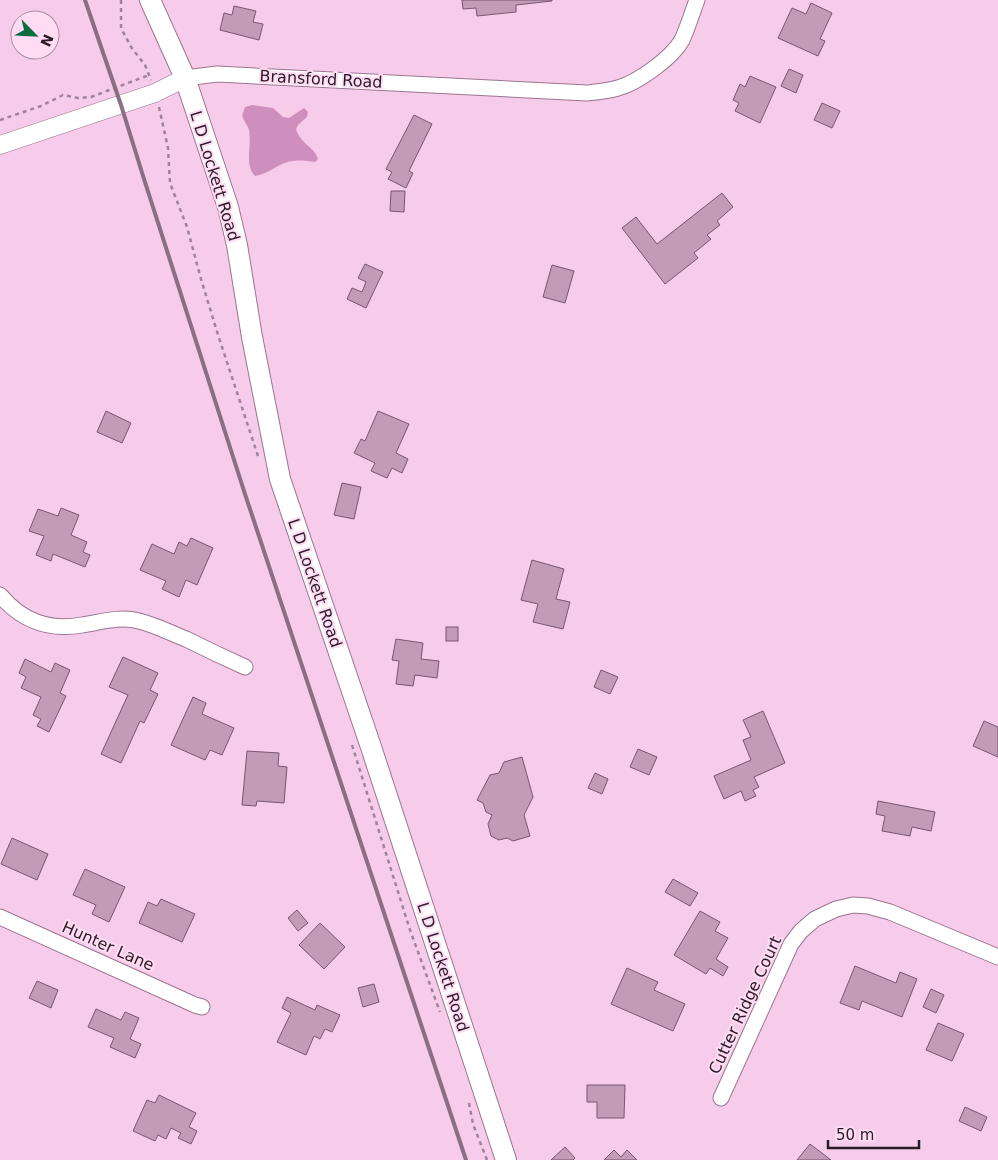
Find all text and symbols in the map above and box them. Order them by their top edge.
north arrow [10,10,60,60]
text: N [37,32,57,49]
street label: Bransford Road [259,66,383,92]
street label: L D Lockett Road [186,109,244,243]
street label: L D Lockett Road [284,516,346,650]
street label: L D Lockett Road [413,900,473,1034]
street label: Hunter Lane [59,917,157,975]
street label: Cutter Ridge Court [705,933,785,1077]
scale bar [828,1118,919,1150]
text: 50 m [836,1126,874,1144]

